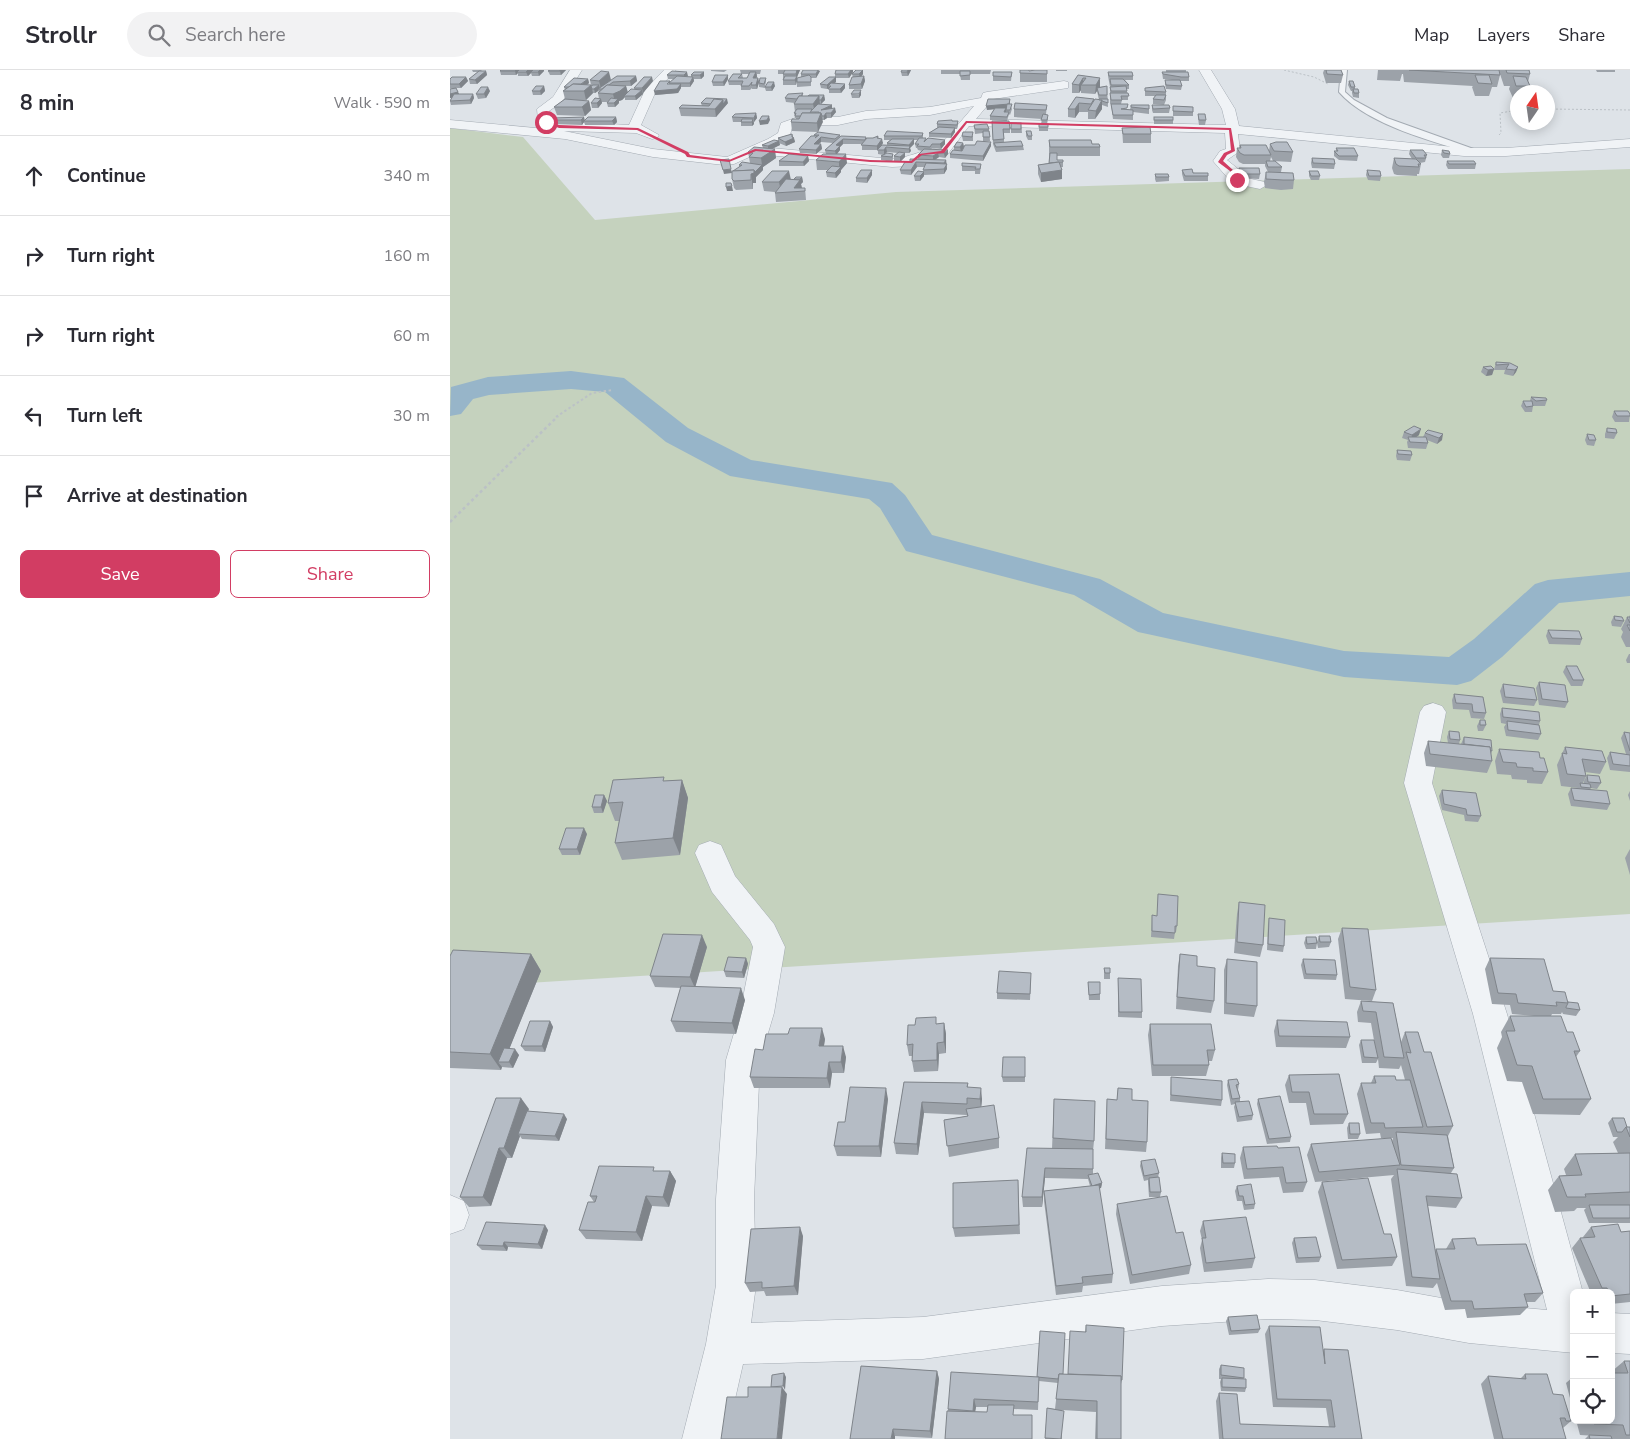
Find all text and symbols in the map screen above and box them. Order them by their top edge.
search box [127,12,477,57]
text: Strollr [25,19,97,51]
icon: search [145,21,173,49]
text: Search here [185,22,286,48]
text: Map [1414,23,1449,47]
text: Layers [1477,23,1530,47]
text: Share [1558,23,1605,47]
north arrow [1510,85,1555,130]
text: 8 min [20,89,74,117]
text: Walk · 590 m [334,92,430,114]
route start [535,111,558,134]
icon: ahead [20,162,48,190]
text: Continue [67,163,146,189]
text: 340 m [383,165,430,187]
route end [1226,169,1249,192]
icon: right [20,242,48,270]
text: Turn right [67,243,154,269]
text: 160 m [383,245,430,267]
icon: right [20,322,48,350]
text: Turn right [67,323,154,349]
text: 60 m [393,325,430,347]
icon: left [20,402,48,430]
text: Turn left [67,403,142,429]
text: 30 m [393,405,430,427]
icon: arrive [20,482,48,510]
text: Arrive at destination [67,483,248,509]
button: Save [20,550,220,598]
button: Share [230,550,430,598]
map controls [1570,1289,1615,1424]
button: + [1570,1289,1615,1334]
button: − [1570,1334,1615,1379]
button: locate [1570,1379,1615,1424]

